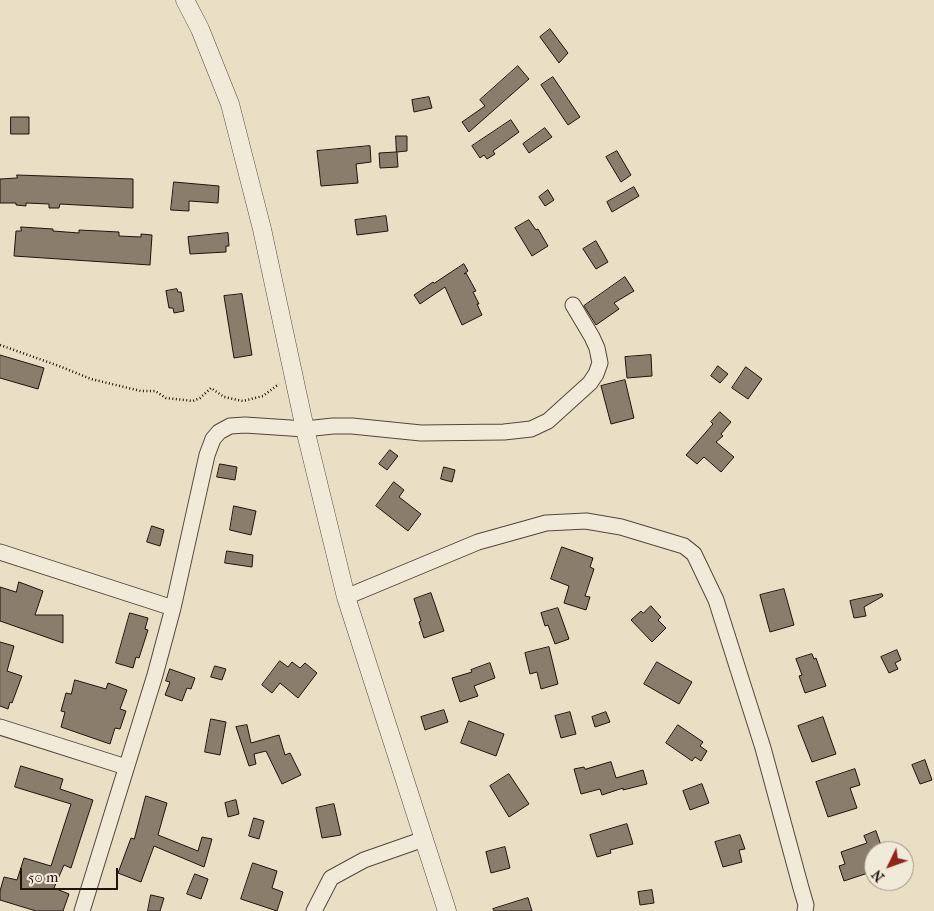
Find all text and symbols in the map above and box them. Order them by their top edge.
north arrow [864,841,914,891]
scale bar [22,858,120,890]
text: N [868,866,888,885]
text: 50 m [28,868,58,886]

